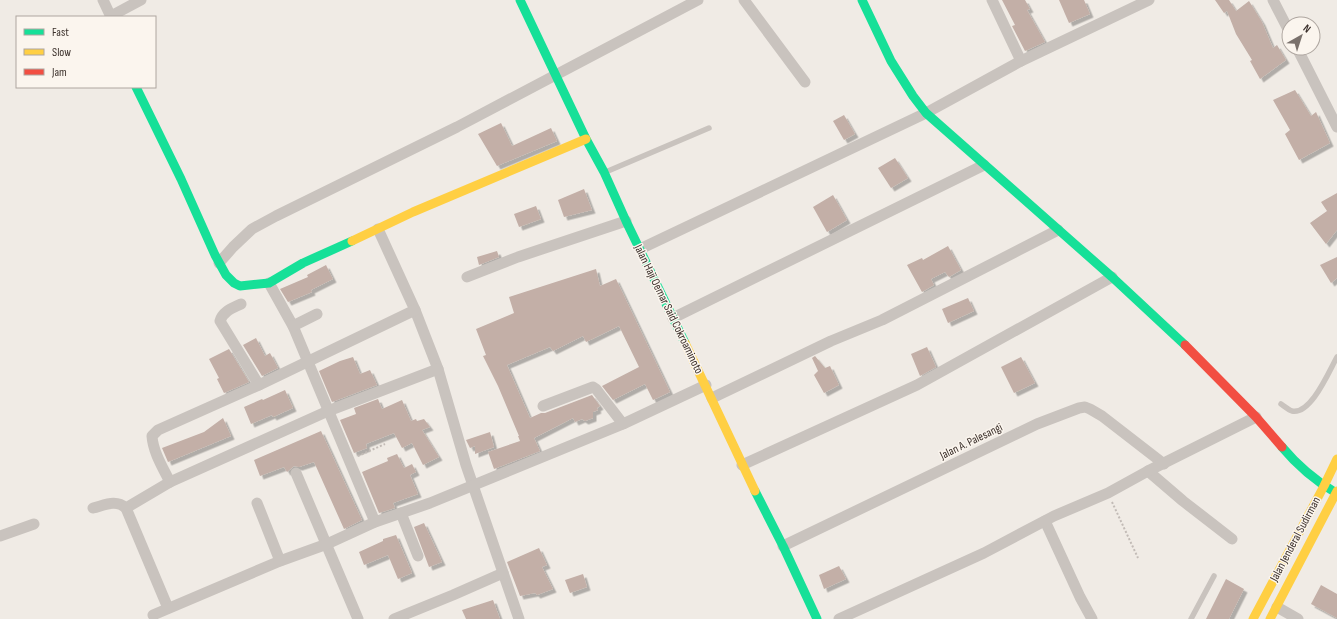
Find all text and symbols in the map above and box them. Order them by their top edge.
legend [16,16,156,88]
north arrow [1281,16,1321,56]
text: N [1301,22,1313,36]
text: Fast [52,25,69,40]
text: Slow [52,45,71,60]
text: Jam [51,65,67,80]
street label: Jalan Haji Oemar Said Cokroaminoto [630,241,706,376]
street label: Jalan A. Palesangi [936,420,1005,464]
street label: Jalan Jenderal Sudirman [1266,494,1324,585]

